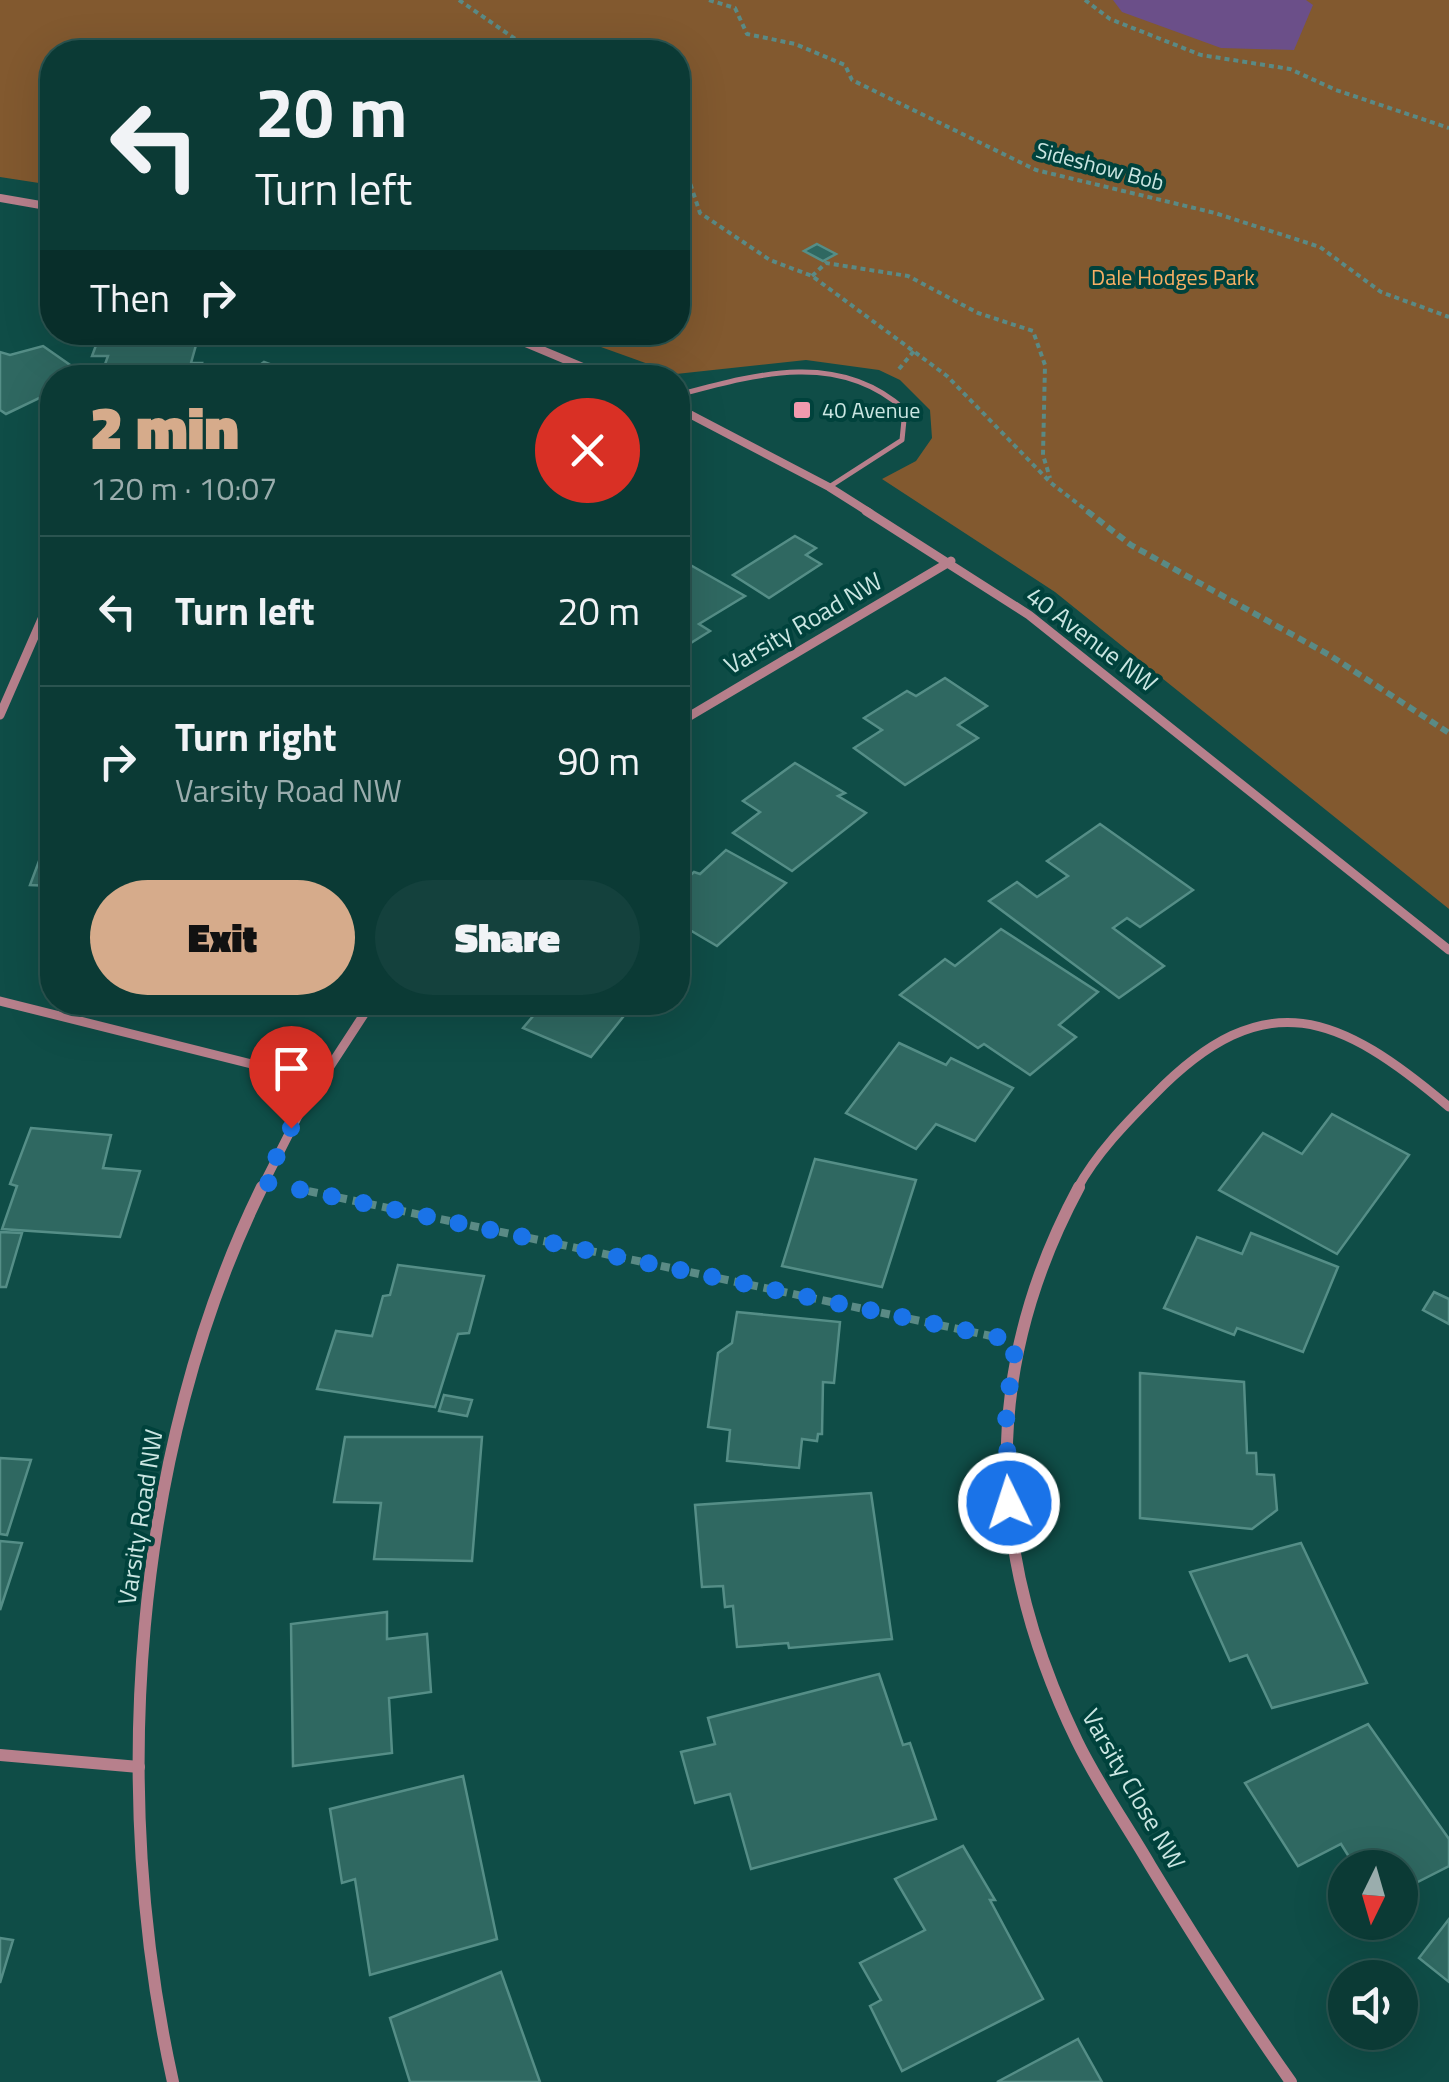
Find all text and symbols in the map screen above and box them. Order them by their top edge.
text: 20 m [255,58,408,164]
icon: left [90,80,220,210]
street label: Sideshow Bob [1032,133,1168,199]
text: Turn left [255,154,412,222]
park label: Dale Hodges Park [1091,260,1255,294]
text: Then [90,269,170,327]
icon: right [190,270,245,325]
text: 2 min [90,381,239,472]
place label: 40 Avenue [822,393,920,427]
button: close [535,398,640,503]
marker: 40 Avenue [791,399,813,421]
text: 120 m · 10:07 [90,464,277,512]
street label: Varsity Road NW [717,562,889,684]
street label: 40 Avenue NW [1018,577,1166,701]
text: Turn left [175,582,315,640]
text: 20 m [557,582,640,640]
icon: left [90,584,145,639]
text: Turn right [175,708,337,766]
text: 90 m [557,732,640,790]
icon: right [90,734,145,789]
text: Varsity Road NW [175,766,402,814]
button: Exit [90,880,355,995]
button: Share [375,880,640,995]
pin [249,1026,334,1129]
icon: arrive [264,1041,319,1096]
street label: Varsity Road NW [107,1427,173,1607]
position arrow [957,1451,1061,1555]
street label: Varsity Close NW [1073,1702,1195,1876]
north arrow [1328,1850,1418,1940]
map controls [1328,1850,1418,2050]
button: sound [1328,1960,1418,2050]

